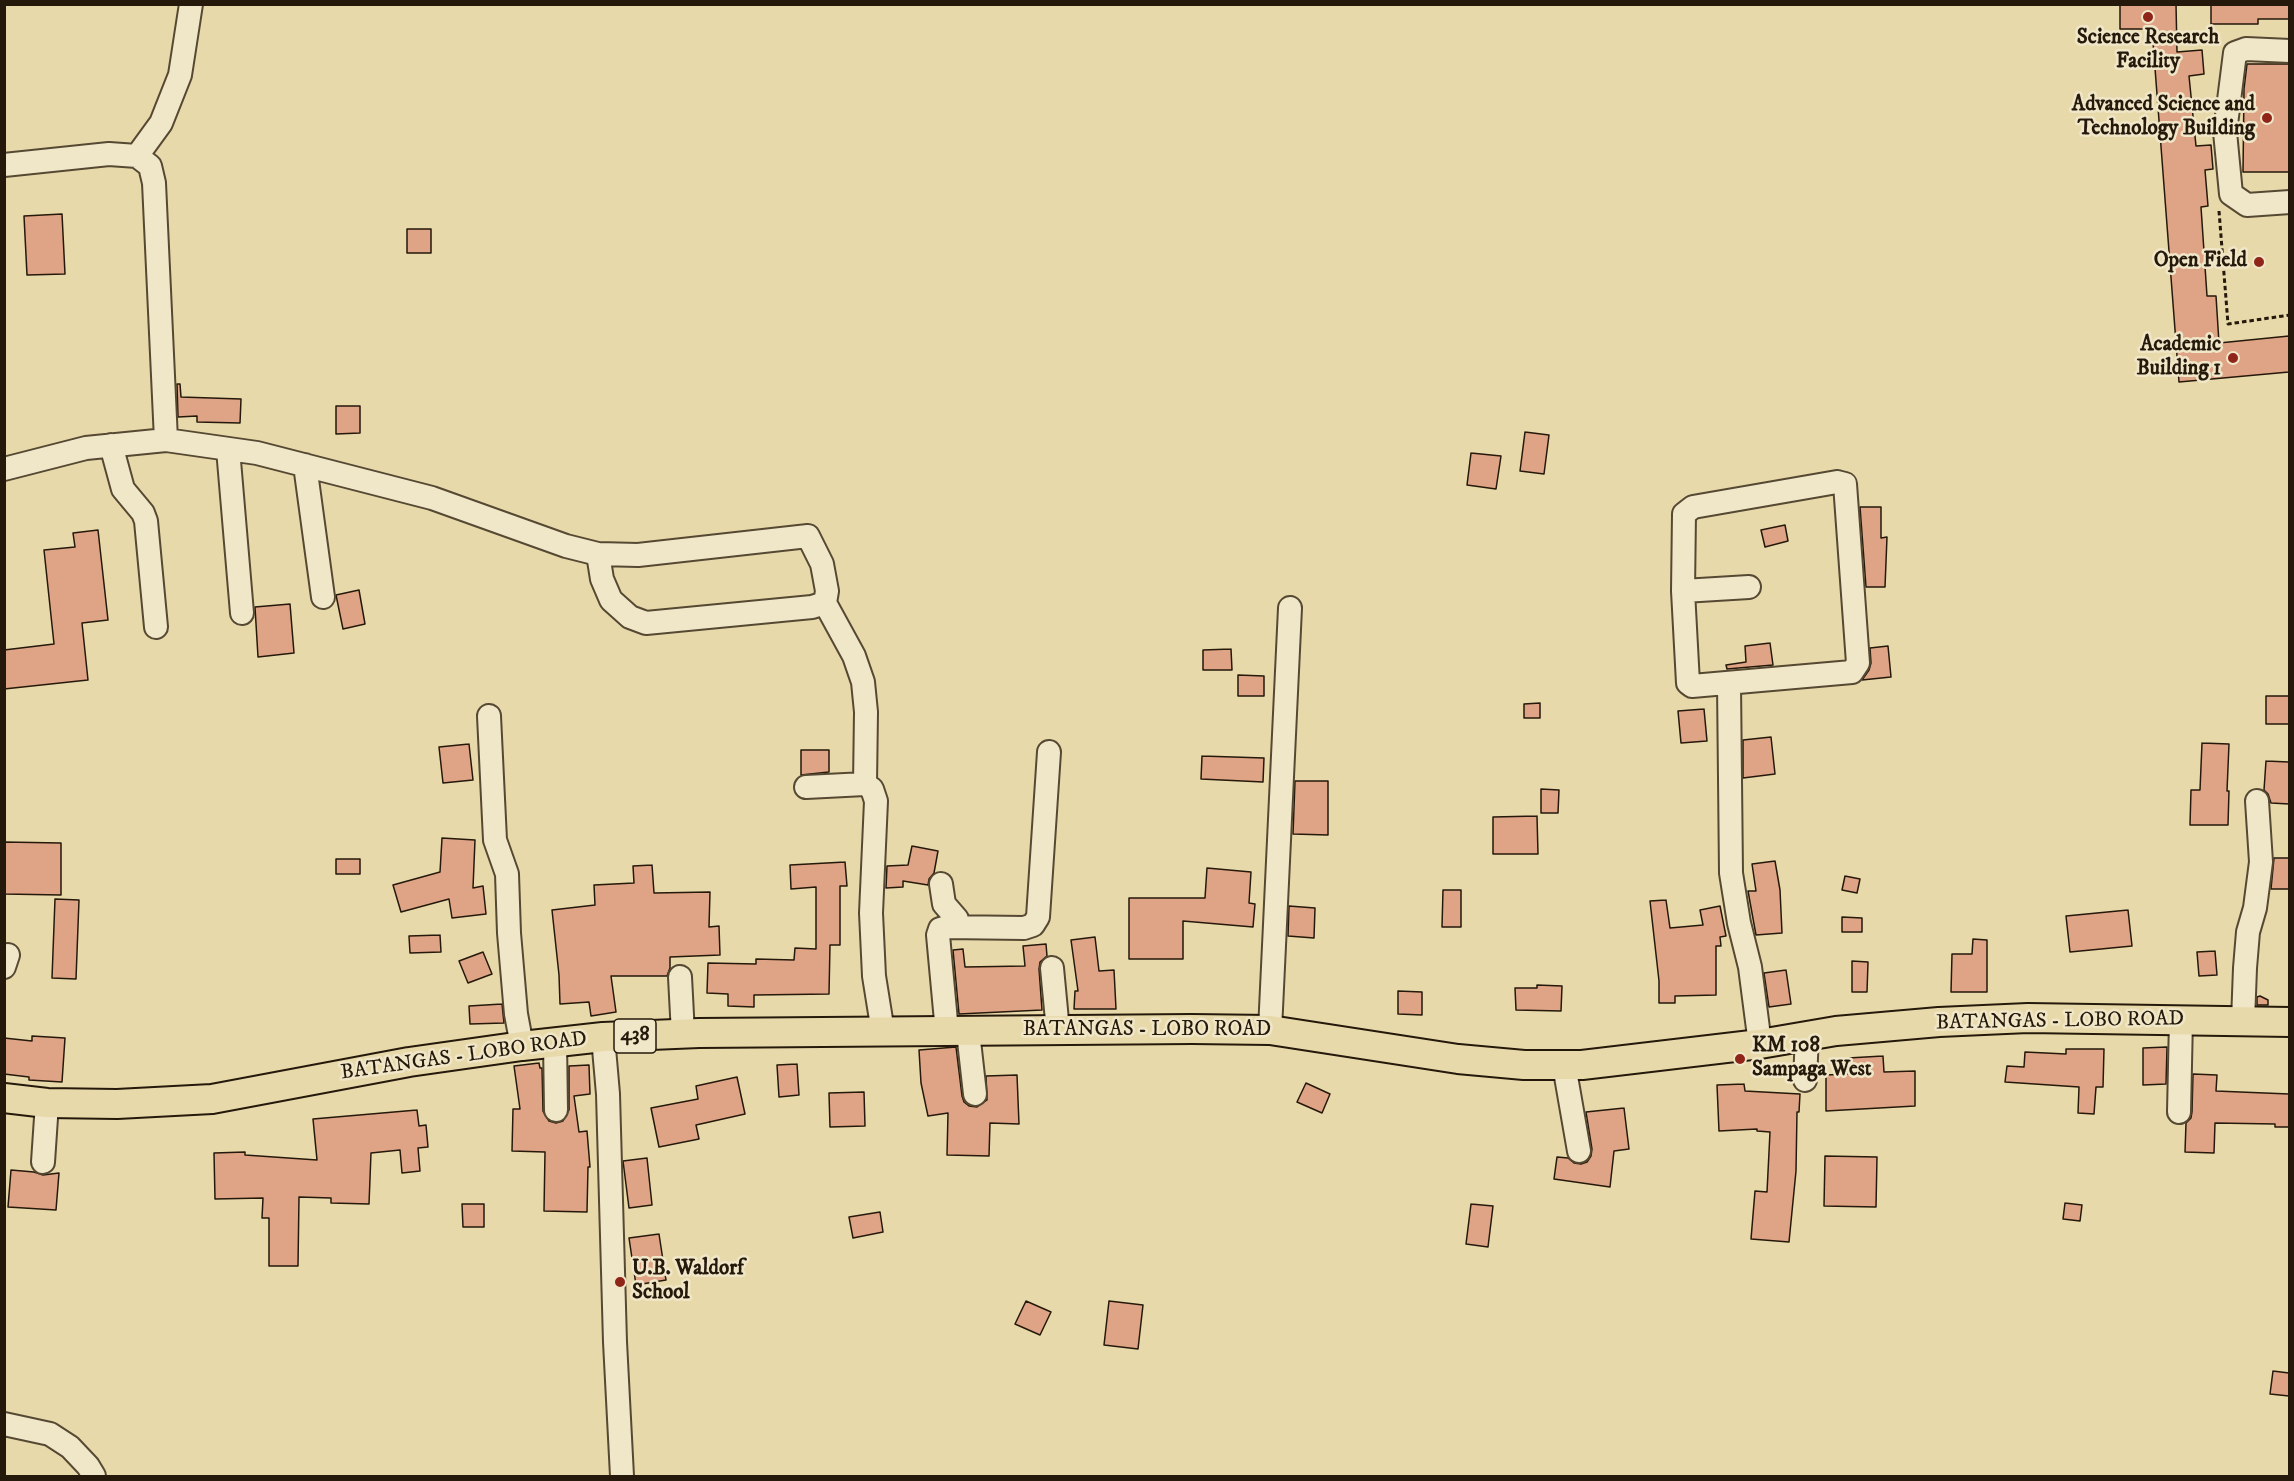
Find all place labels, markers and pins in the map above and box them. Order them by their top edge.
marker: Science Research Facility [2141,10,2155,24]
place label: Science Research Facility [2077,26,2219,76]
place label: Advanced Science and Technology Building [2072,93,2255,143]
marker: Advanced Science and Technology Building [2260,111,2274,125]
place label: Open Field [2154,249,2247,275]
marker: Open Field [2252,255,2266,269]
place label: Academic Building 1 [2137,333,2221,383]
marker: Academic Building 1 [2226,351,2240,365]
place label: KM 108 Sampaga West [1752,1034,1871,1084]
marker: KM 108 Sampaga West [1733,1052,1747,1066]
place label: U.B. Waldorf School [632,1257,744,1307]
marker: U.B. Waldorf School [613,1275,627,1289]

